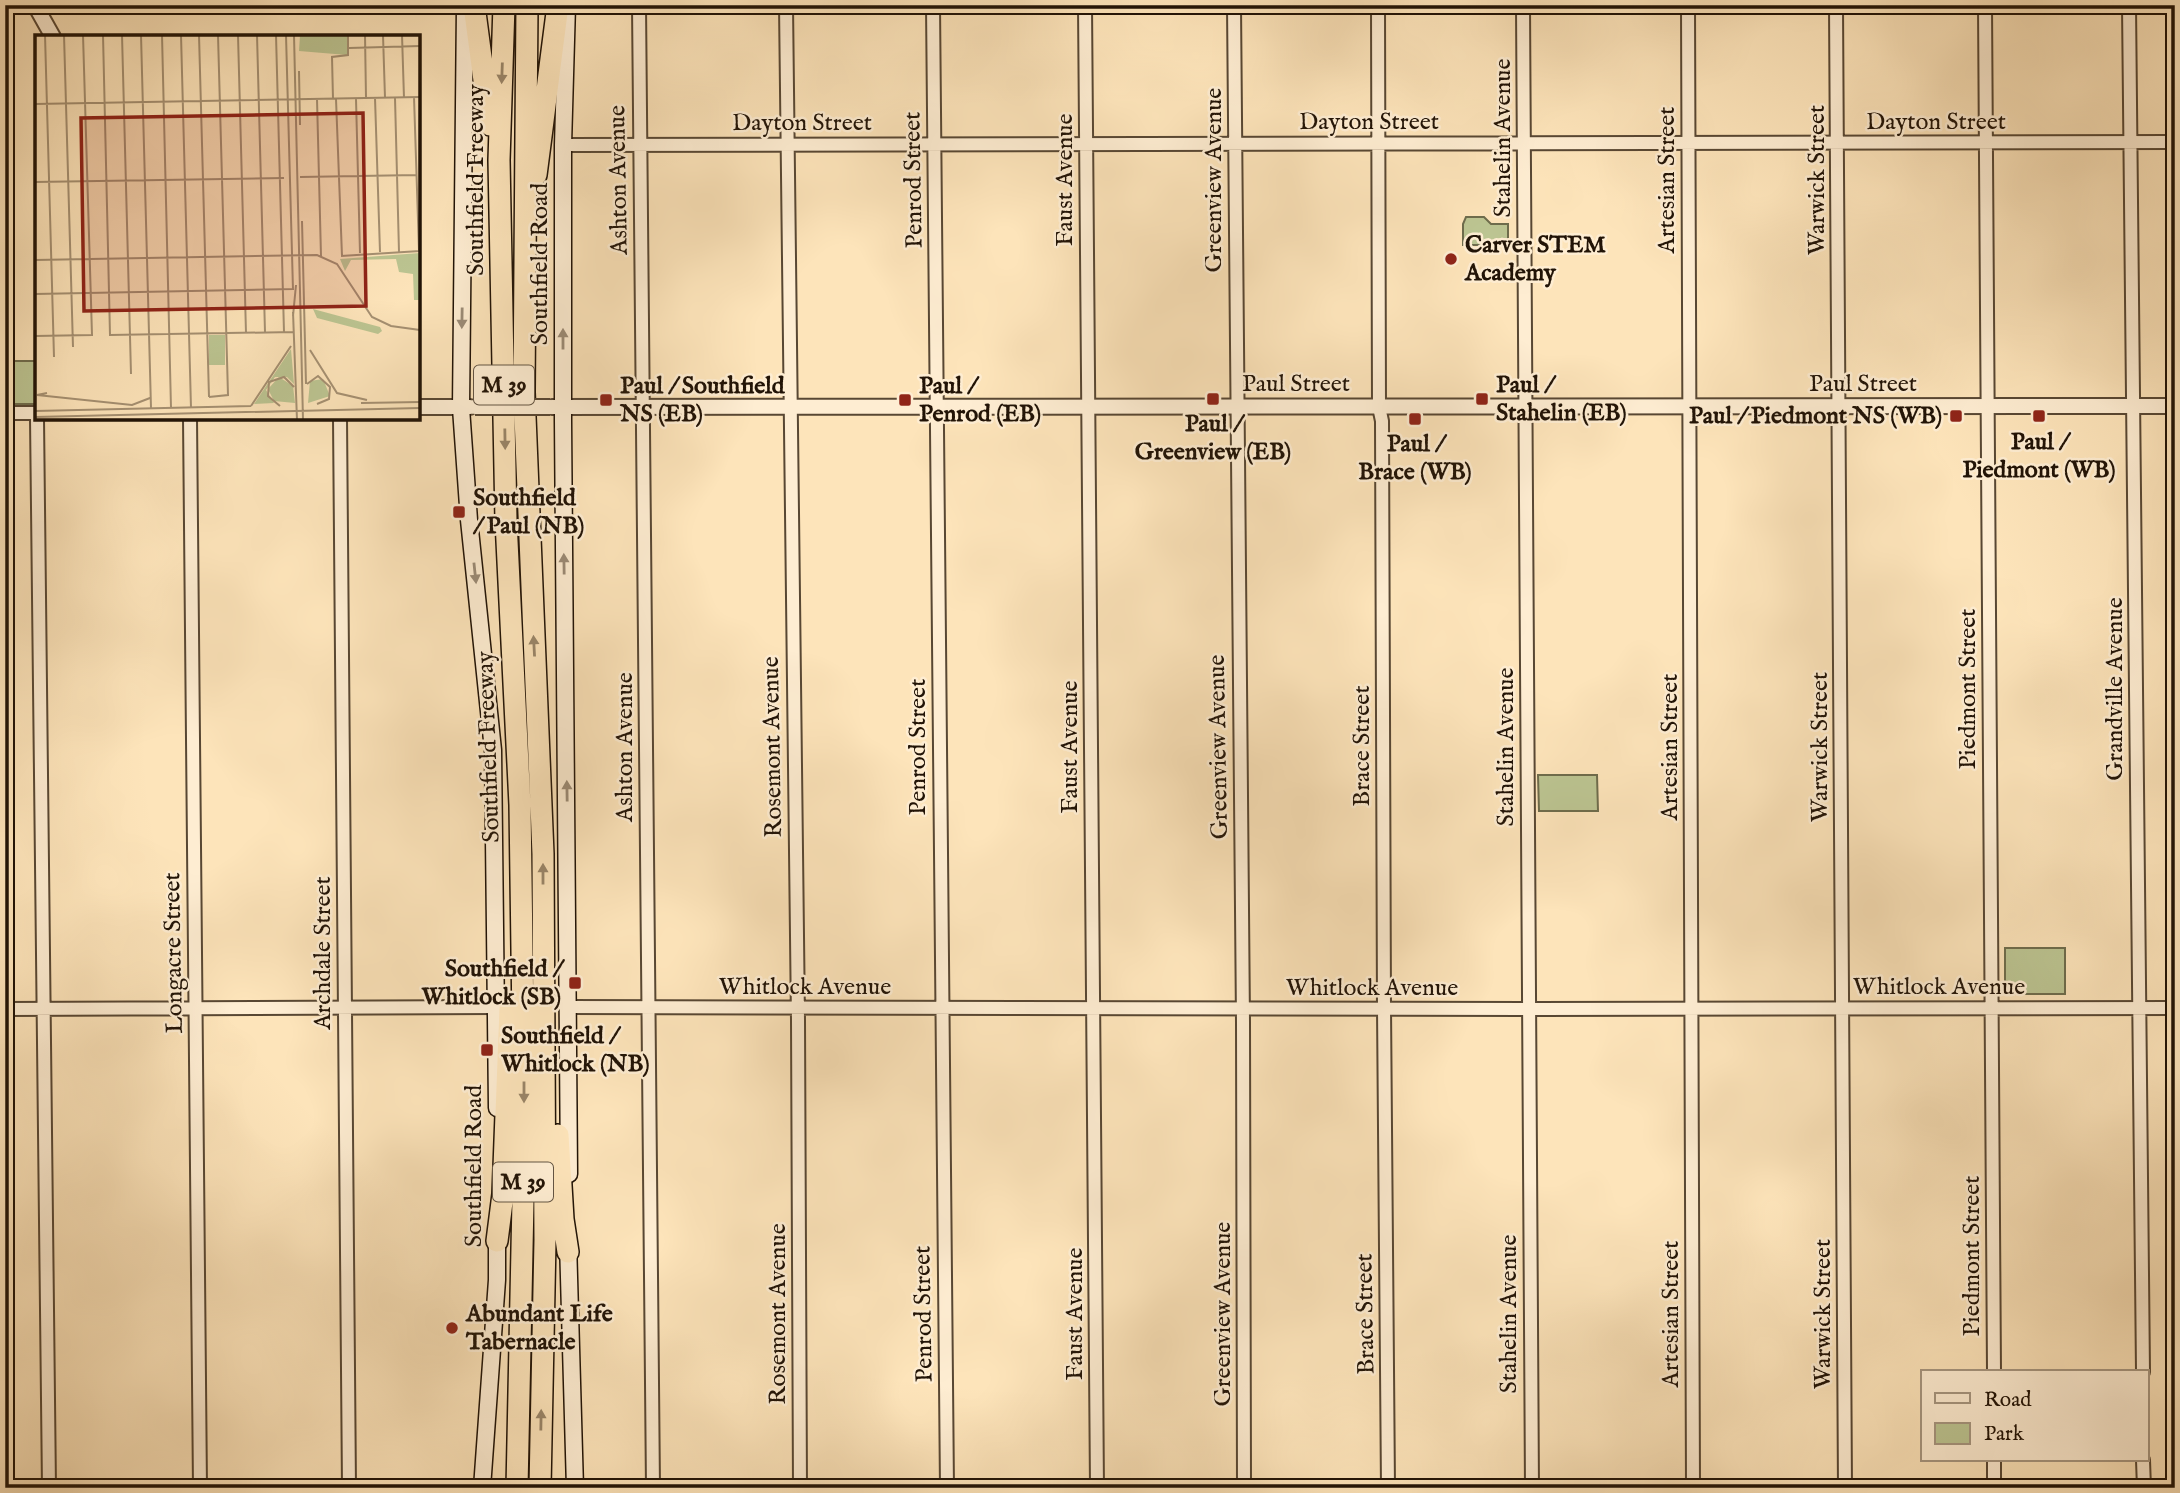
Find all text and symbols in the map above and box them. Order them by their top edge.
inset map [35,35,420,420]
street label: Stahelin Avenue [1488,59,1519,218]
one-way arrow [496,63,507,85]
street label: Southfield Freeway [461,84,492,276]
street label: Greenview Avenue [1199,88,1230,272]
street label: Ashton Avenue [602,105,636,256]
street label: Warwick Street [1802,105,1833,255]
street label: Artesian Street [1652,106,1683,255]
street label: Dayton Street [1299,107,1439,138]
street label: Dayton Street [1866,107,2006,138]
street label: Dayton Street [732,108,872,139]
street label: Penrod Street [897,111,931,249]
street label: Faust Avenue [1050,114,1081,246]
street label: Southfield Road [525,183,556,345]
place label: Carver STEM Academy [1464,230,1606,289]
marker: Carver STEM Academy [1443,251,1459,267]
one-way arrow [456,308,468,330]
one-way arrow [557,328,569,350]
road number: M 39 [474,366,534,404]
street label: Paul Street [1242,369,1350,400]
street label: Paul Street [1809,369,1917,400]
place label: Paul / Stahelin (EB) [1496,370,1627,429]
place label: Paul / Southfield NS (EB) [619,371,786,430]
place label: Paul / Penrod (EB) [919,371,1041,430]
marker: Paul / Greenview (EB) [1205,391,1221,407]
marker: Paul / Stahelin (EB) [1474,391,1490,407]
marker: Paul / Southfield NS (EB) [598,392,614,408]
marker: Paul / Penrod (EB) [897,392,913,408]
place label: Paul / Piedmont NS (WB) [1689,401,1942,432]
marker: Paul / Piedmont NS (WB) [1948,408,1964,424]
marker: Paul / Piedmont (WB) [2031,408,2047,424]
place label: Paul / Greenview (EB) [1135,409,1291,468]
marker: Paul / Brace (WB) [1407,411,1423,427]
place label: Paul / Piedmont (WB) [1962,427,2116,486]
one-way arrow [499,428,511,450]
place label: Paul / Brace (WB) [1358,429,1472,488]
place label: Southfield / Paul (NB) [472,483,584,542]
marker: Southfield / Paul (NB) [451,504,467,520]
one-way arrow [558,553,570,575]
one-way arrow [470,562,481,584]
street label: Grandville Avenue [2100,597,2131,781]
street label: Piedmont Street [1953,608,1984,770]
one-way arrow [528,635,539,657]
street label: Southfield Freeway [470,651,508,843]
street label: Greenview Avenue [1202,654,1236,840]
street label: Rosemont Avenue [756,656,790,838]
street label: Stahelin Avenue [1491,668,1522,827]
street label: Ashton Avenue [610,672,641,823]
street label: Warwick Street [1805,672,1836,822]
street label: Artesian Street [1655,673,1686,822]
street label: Penrod Street [903,679,934,815]
street label: Faust Avenue [1055,681,1086,813]
street label: Brace Street [1347,685,1378,807]
one-way arrow [561,780,572,802]
one-way arrow [537,862,549,884]
street label: Longacre Street [157,872,191,1034]
street label: Archdale Street [308,876,339,1031]
place label: Southfield / Whitlock (SB) [421,954,566,1013]
street label: Whitlock Avenue [719,972,891,1003]
street label: Whitlock Avenue [1853,972,2025,1003]
street label: Whitlock Avenue [1286,973,1458,1004]
marker: Southfield / Whitlock (SB) [567,975,583,991]
place label: Southfield / Whitlock (NB) [500,1021,650,1080]
marker: Southfield / Whitlock (NB) [479,1042,495,1058]
one-way arrow [518,1082,530,1104]
street label: Southfield Road [459,1085,490,1247]
road number: M 39 [493,1162,553,1202]
street label: Piedmont Street [1957,1175,1988,1337]
street label: Greenview Avenue [1208,1222,1239,1406]
street label: Rosemont Avenue [763,1223,794,1405]
street label: Stahelin Avenue [1494,1235,1525,1394]
street label: Warwick Street [1808,1239,1839,1389]
street label: Artesian Street [1656,1240,1687,1389]
street label: Penrod Street [907,1245,941,1383]
street label: Faust Avenue [1060,1248,1091,1380]
street label: Brace Street [1349,1253,1383,1375]
place label: Abundant Life Tabernacle [465,1299,613,1358]
marker: Abundant Life Tabernacle [444,1320,460,1336]
legend [1921,1370,2148,1462]
text: Road [1984,1387,2032,1414]
one-way arrow [535,1408,546,1430]
text: Park [1984,1421,2025,1448]

